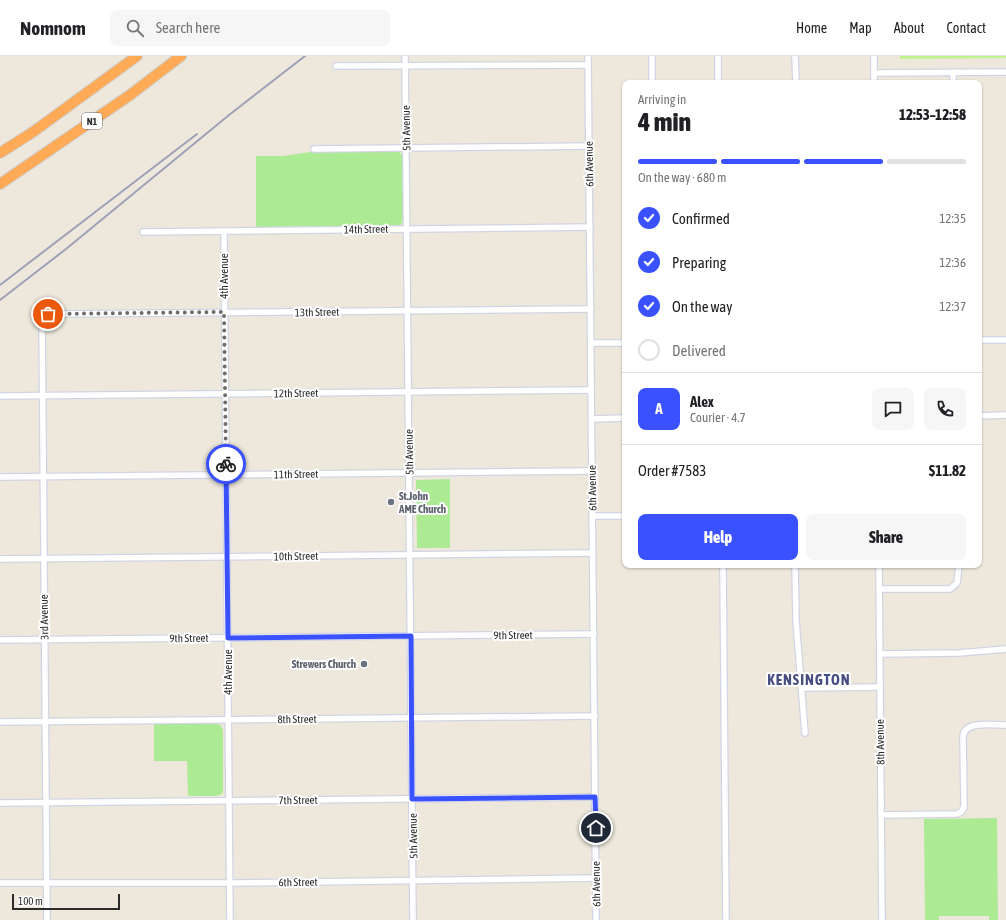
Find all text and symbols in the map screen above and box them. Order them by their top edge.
search box [110,10,390,46]
text: Nomnom [20,17,86,39]
icon: search [124,17,146,39]
text: Search here [156,19,220,36]
text: Home [796,20,827,36]
text: Map [849,20,872,36]
text: About [894,20,925,36]
text: Contact [947,20,986,36]
text: Arriving in [638,92,686,107]
street label: 5th Avenue [400,105,412,151]
text: 12:53–12:58 [899,106,966,123]
text: 4 min [638,107,691,137]
road number: N1 [82,113,102,129]
street label: 6th Avenue [583,141,595,187]
text: On the way · 680 m [638,170,726,185]
icon: check [638,207,660,229]
text: Confirmed [672,210,730,227]
text: 12:35 [939,211,966,226]
street label: 14th Street [344,223,388,235]
icon: check [638,251,660,273]
street label: 4th Avenue [218,253,230,299]
text: Preparing [672,254,726,271]
text: 12:36 [939,255,966,270]
icon: check [638,295,660,317]
pin [31,297,65,331]
text: On the way [672,298,733,315]
text: 12:37 [939,299,966,314]
icon: bag [37,303,59,325]
street label: 13th Street [295,306,339,318]
text: Delivered [672,342,726,359]
street label: 12th Street [274,387,318,399]
button: chat [872,388,914,430]
button: phone [924,388,966,430]
text: Alex [690,393,714,410]
text: A [655,400,663,417]
text: Courier · 4.7 [690,410,746,425]
street label: 5th Avenue [403,429,415,475]
courier [206,444,246,484]
icon: bike [215,453,237,475]
text: Order #7583 [638,462,706,479]
text: $11.82 [929,462,966,479]
street label: 6th Avenue [586,465,598,511]
street label: 11th Street [274,468,318,480]
place label: St.John AME Church [398,490,446,515]
marker: St.John AME Church [386,497,396,507]
button: Help [638,514,798,560]
button: Share [806,514,966,560]
street label: 10th Street [274,550,318,562]
street label: 3rd Avenue [38,594,50,640]
street label: 9th Street [493,629,533,641]
street label: 9th Street [169,632,209,644]
street label: 4th Avenue [222,649,234,695]
place label: Strewers Church [292,658,356,670]
marker: Strewers Church [359,659,369,669]
district label: KENSINGTON [767,671,851,688]
street label: 8th Street [277,713,317,725]
street label: 8th Avenue [874,719,886,765]
street label: 7th Street [278,794,318,806]
pin [579,811,613,845]
street label: 5th Avenue [407,813,419,859]
icon: home [585,817,607,839]
street label: 6th Avenue [590,861,602,907]
street label: 6th Street [278,876,318,888]
scale bar [12,892,120,911]
text: 100 m [18,895,43,907]

